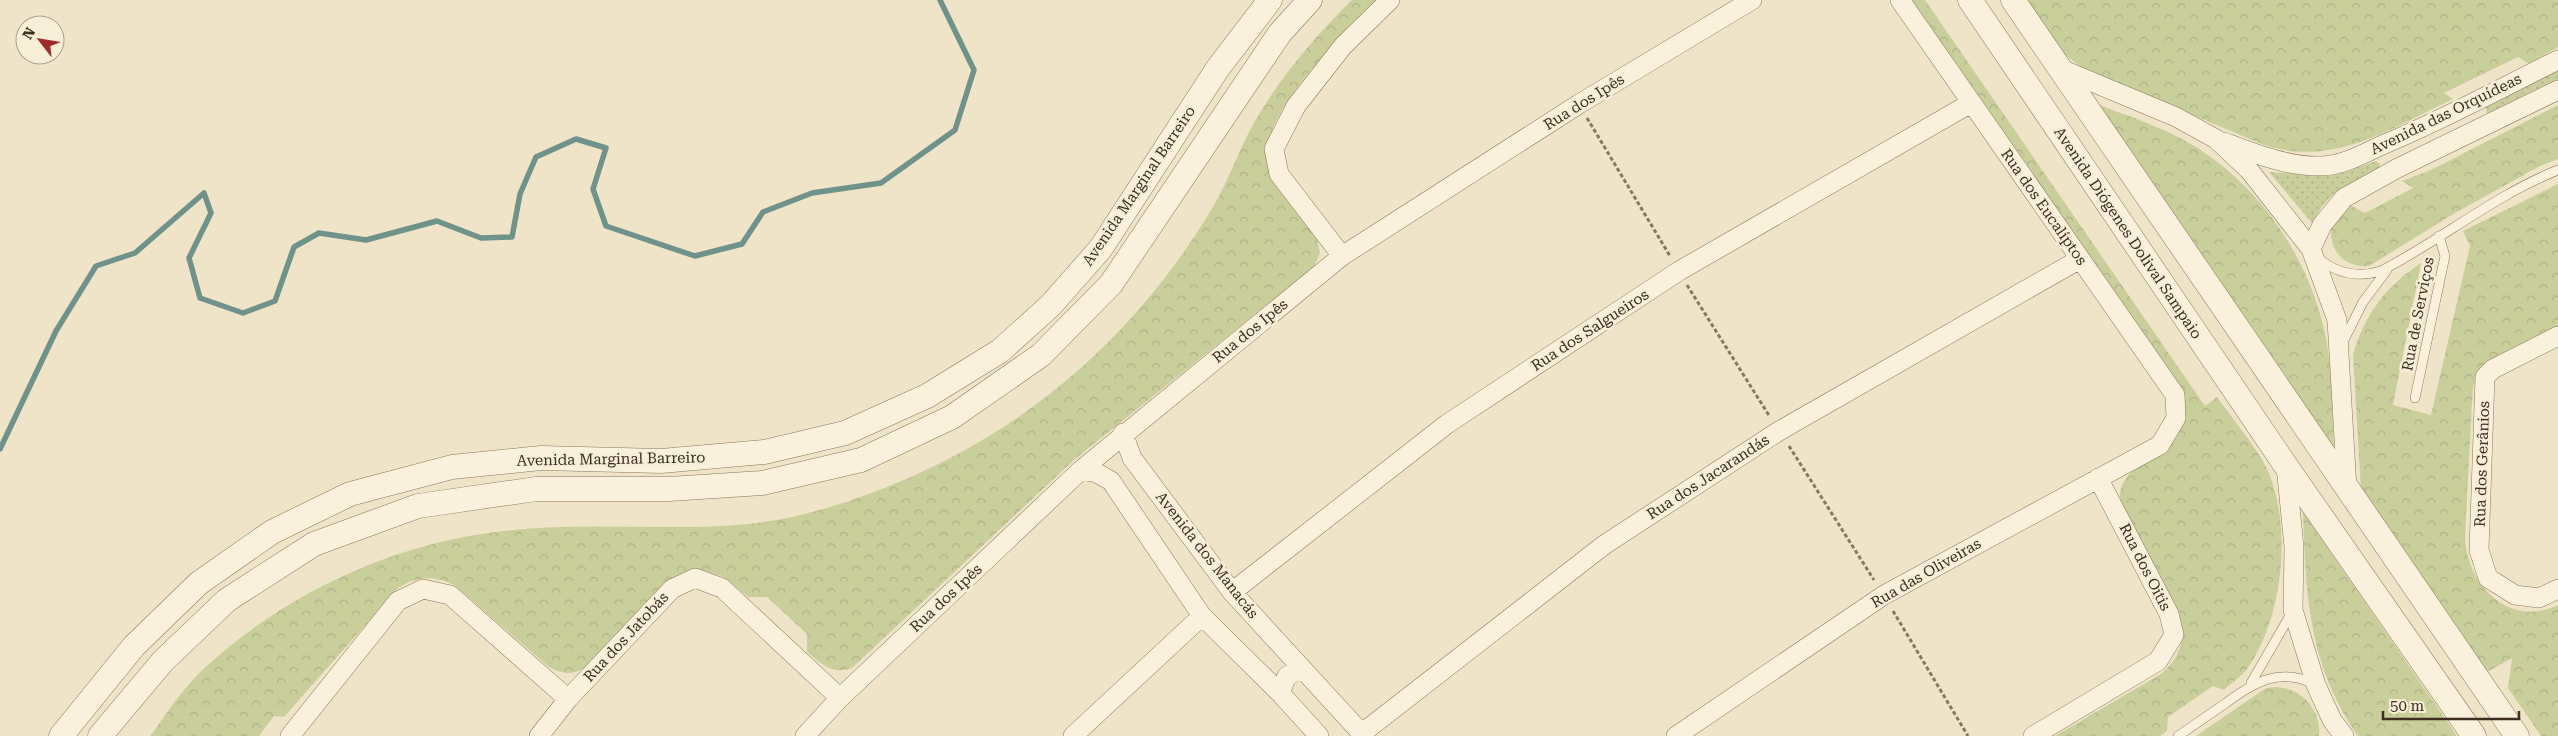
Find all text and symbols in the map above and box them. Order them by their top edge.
north arrow [15,15,65,65]
text: N [19,24,39,42]
street label: Rua dos Ipês [1540,70,1628,134]
street label: Avenida das Orquídeas [2367,70,2525,158]
street label: Avenida Marginal Barreiro [1079,103,1199,269]
street label: Avenida Diógenes Dolival Sampaio [2050,124,2206,342]
street label: Rua dos Eucalíptos [1997,145,2091,269]
street label: Rua de Serviços [2398,256,2438,372]
street label: Rua dos Salgueiros [1528,285,1652,375]
street label: Rua dos Ipês [1209,295,1291,367]
street label: Rua dos Gerânios [2471,401,2493,527]
street label: Rua dos Jacarandás [1643,431,1773,523]
street label: Avenida Marginal Barreiro [516,448,706,470]
street label: Avenida dos Manacás [1152,488,1262,622]
street label: Rua dos Oitis [2115,520,2175,614]
street label: Rua das Oliveiras [1868,534,1984,612]
street label: Rua dos Ipês [906,560,986,636]
street label: Rua dos Jatobás [580,588,672,686]
scale bar [2383,688,2519,720]
text: 50 m [2390,697,2425,715]

